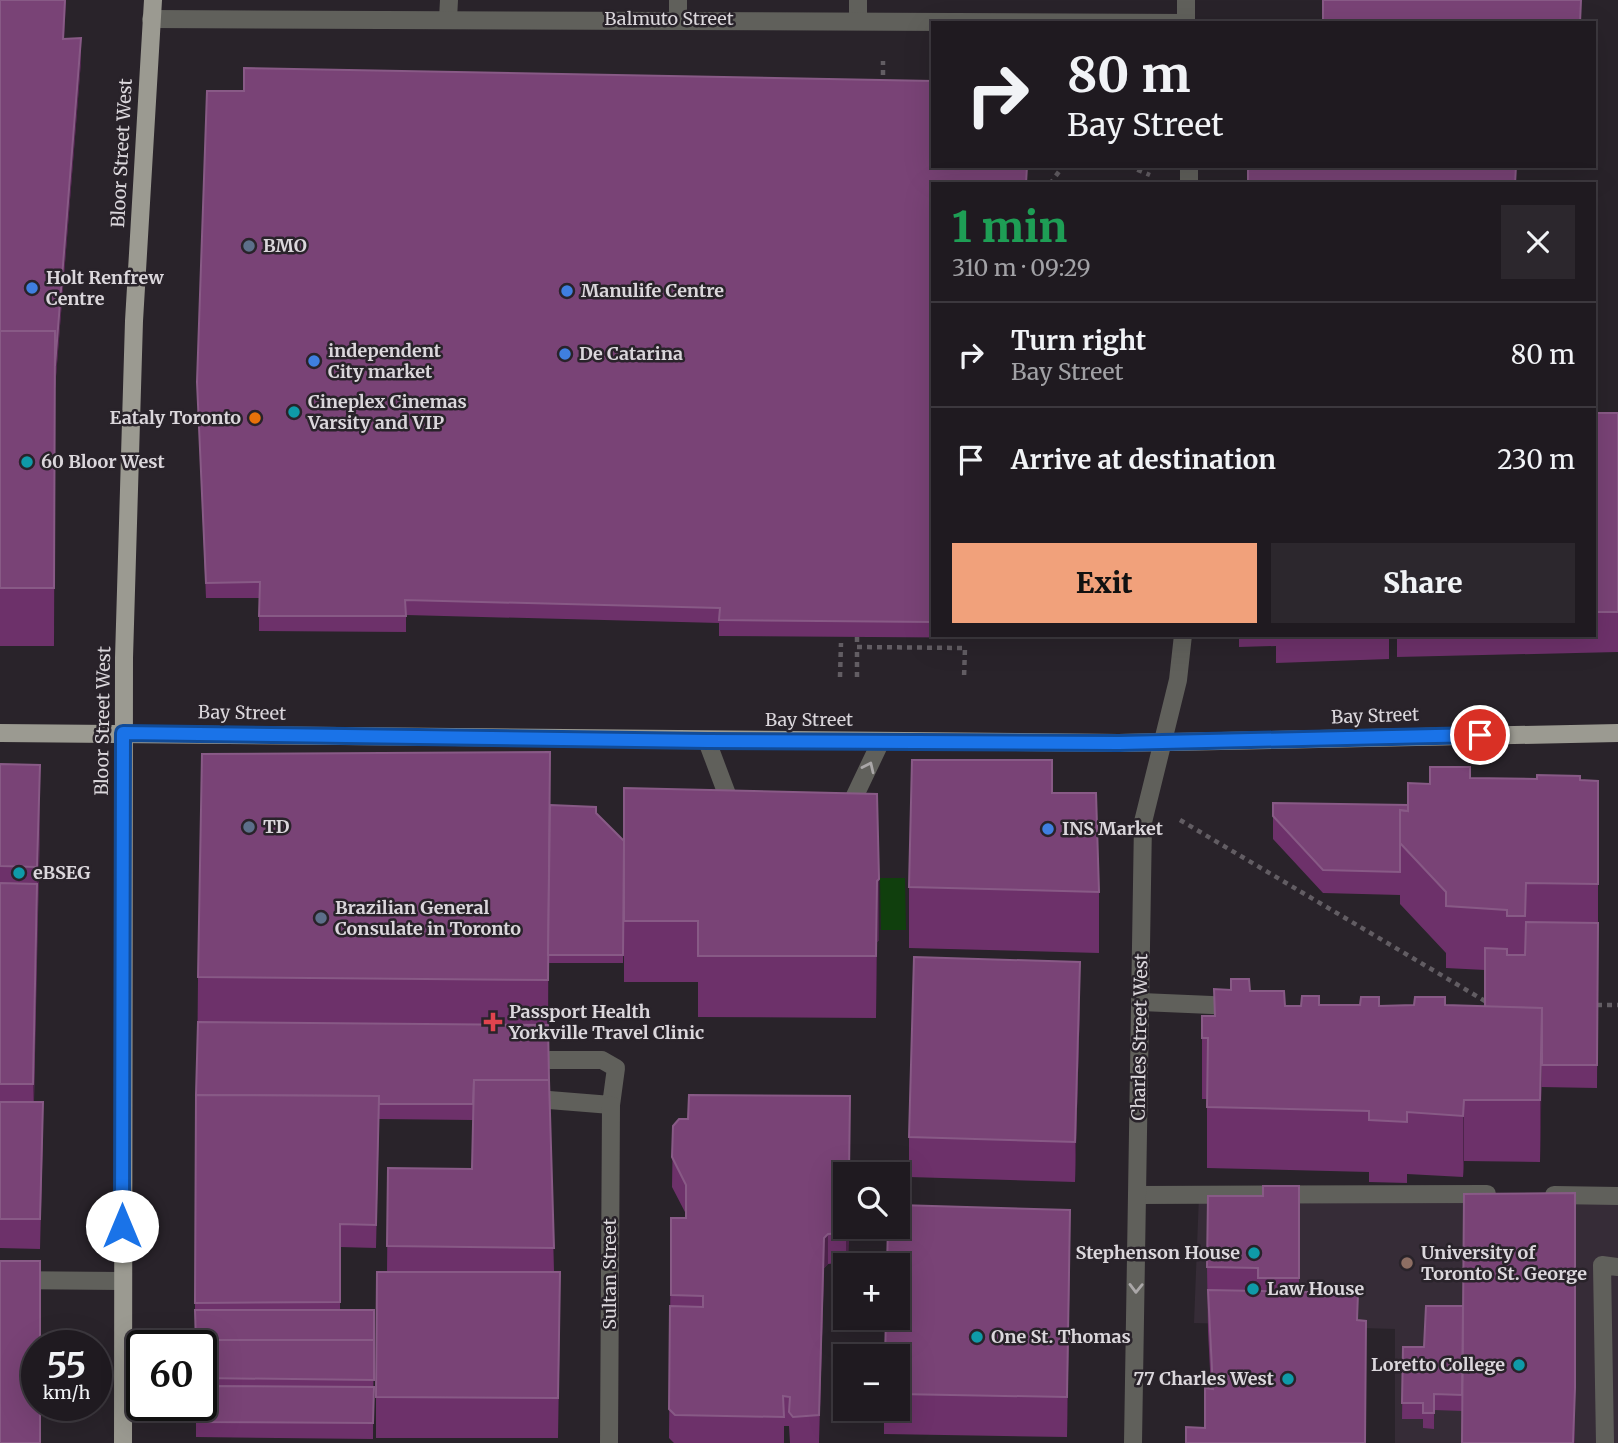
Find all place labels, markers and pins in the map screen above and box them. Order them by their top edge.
place label: BMO [263,234,307,257]
marker: BMO [241,238,257,254]
place label: Holt Renfrew Centre [46,266,164,310]
place label: Manulife Centre [581,279,724,302]
marker: Holt Renfrew Centre [24,280,40,296]
marker: Manulife Centre [559,283,575,299]
place label: independent City market [328,339,442,383]
place label: De Catarina [579,342,683,365]
marker: De Catarina [557,346,573,362]
marker: independent City market [306,353,322,369]
place label: Cineplex Cinemas Varsity and VIP [307,390,467,434]
marker: Cineplex Cinemas Varsity and VIP [286,404,302,420]
place label: Eataly Toronto [110,406,241,429]
marker: Eataly Toronto [247,410,263,426]
place label: 60 Bloor West [41,450,166,473]
marker: 60 Bloor West [19,454,35,470]
pin [1450,705,1510,765]
place label: TD [263,815,290,838]
place label: INS Market [1062,817,1164,840]
marker: TD [241,819,257,835]
marker: INS Market [1040,821,1056,837]
place label: eBSEG [33,861,90,884]
marker: eBSEG [11,865,27,881]
place label: Brazilian General Consulate in Toronto [335,896,521,940]
marker: Brazilian General Consulate in Toronto [313,910,329,926]
place label: Passport Health Yorkville Travel Clinic [508,1000,704,1044]
marker: Passport Health Yorkville Travel Clinic [483,1012,503,1032]
place label: Stephenson House [1075,1241,1240,1264]
place label: University of Toronto St. George [1421,1241,1587,1285]
marker: Stephenson House [1246,1245,1262,1261]
marker: University of Toronto St. George [1399,1255,1415,1271]
place label: Law House [1267,1277,1365,1300]
marker: Law House [1245,1281,1261,1297]
place label: One St. Thomas [991,1325,1131,1348]
marker: One St. Thomas [969,1329,985,1345]
place label: Loretto College [1371,1353,1505,1376]
marker: Loretto College [1511,1357,1527,1373]
place label: 77 Charles West [1134,1367,1275,1390]
marker: 77 Charles West [1280,1371,1296,1387]

